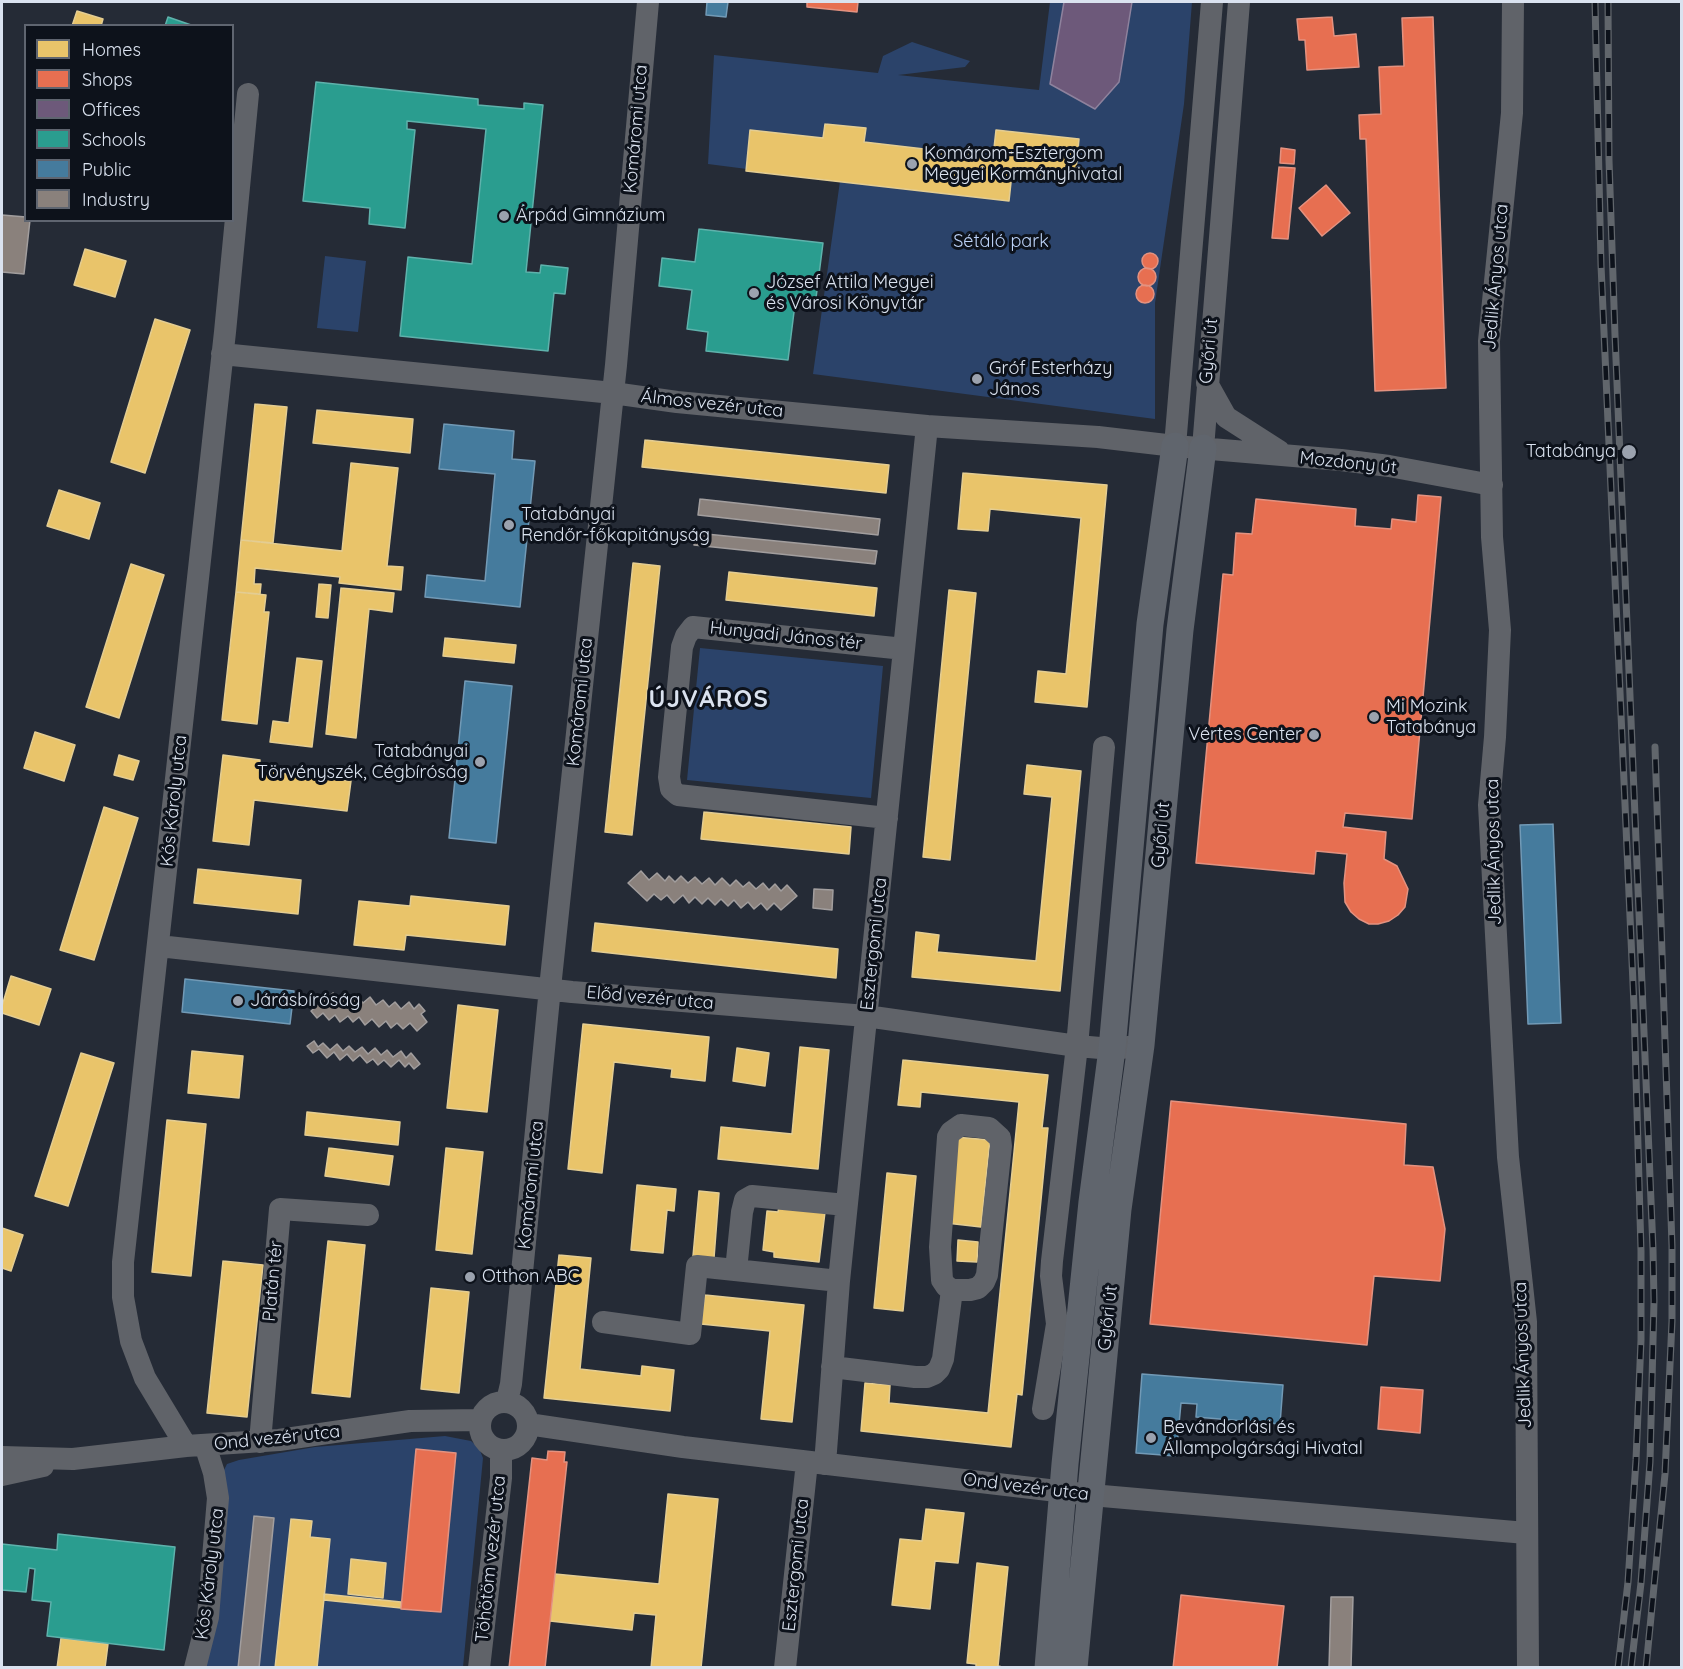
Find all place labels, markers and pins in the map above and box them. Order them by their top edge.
place label: Komárom-Esztergom Megyei Kormányhivatal [924,143,1122,186]
marker: Komárom-Esztergom Megyei Kormányhivatal [905,157,919,171]
place label: Árpád Gimnázium [516,205,665,227]
marker: Árpád Gimnázium [497,209,511,223]
place label: József Attila Megyei és Városi Könyvtár [766,272,934,314]
marker: József Attila Megyei és Városi Könyvtár [747,286,761,300]
place label: Gróf Esterházy János [989,358,1112,400]
marker: Gróf Esterházy János [970,372,984,386]
place label: Tatabánya [1526,441,1616,463]
marker: Tatabánya [1620,443,1638,461]
place label: Tatabányai Rendőr-főkapitányság [521,504,710,546]
marker: Tatabányai Rendőr-főkapitányság [502,518,516,532]
place label: Mi Mozink Tatabánya [1386,696,1476,738]
marker: Mi Mozink Tatabánya [1367,710,1381,724]
place label: Vértes Center [1188,724,1302,746]
marker: Vértes Center [1307,728,1321,742]
place label: Tatabányai Törvényszék, Cégbíróság [257,741,468,783]
marker: Tatabányai Törvényszék, Cégbíróság [473,755,487,769]
place label: Járásbíróság [250,990,361,1012]
marker: Járásbíróság [231,994,245,1008]
place label: Otthon ABC [482,1266,580,1288]
marker: Otthon ABC [463,1270,477,1284]
place label: Bevándorlási és Állampolgársági Hivatal [1163,1417,1363,1460]
marker: Bevándorlási és Állampolgársági Hivatal [1144,1431,1158,1445]

